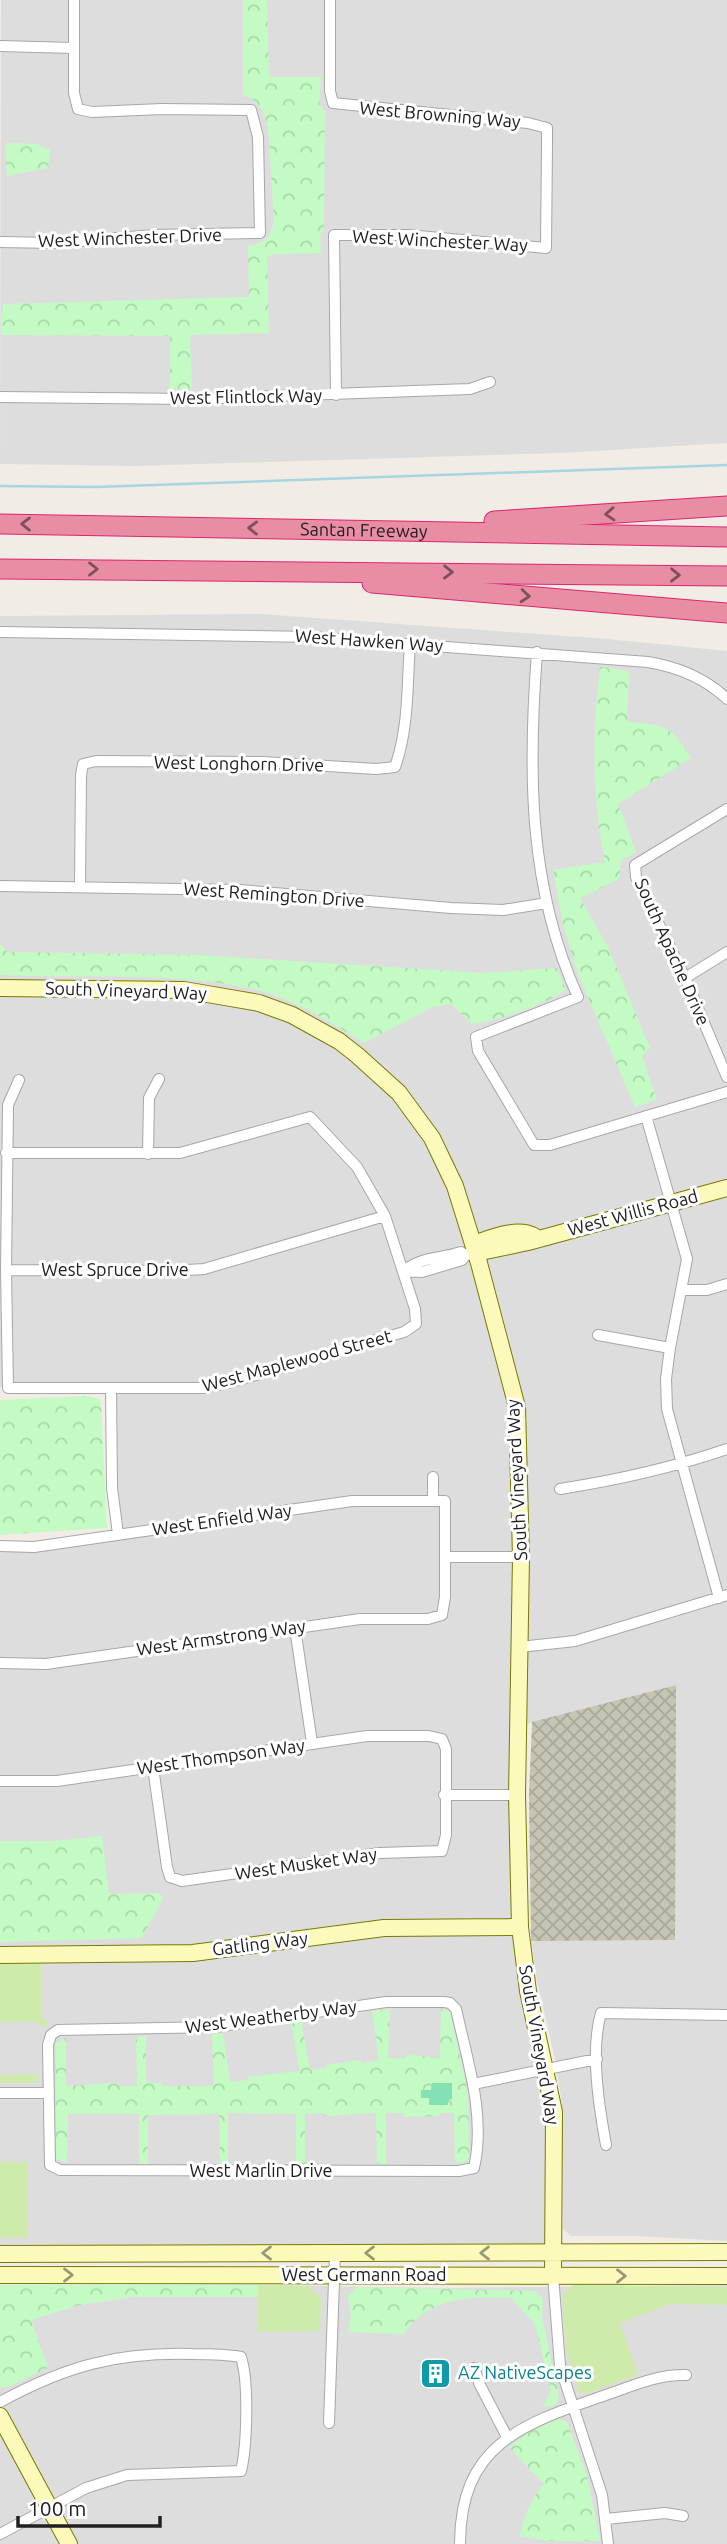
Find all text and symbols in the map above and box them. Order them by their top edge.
street label: West Browning Way [359,97,522,131]
street label: West Winchester Drive [38,224,222,250]
street label: West Winchester Way [352,225,529,255]
street label: West Flintlock Way [170,385,323,407]
one-way arrow [604,506,615,521]
one-way arrow [20,516,31,532]
street label: Santan Freeway [300,518,428,541]
one-way arrow [248,520,259,535]
one-way arrow [88,561,98,577]
one-way arrow [442,565,453,580]
one-way arrow [670,567,681,583]
one-way arrow [519,588,530,603]
street label: West Hawken Way [294,625,444,655]
street label: West Longhorn Drive [154,752,324,774]
street label: South Apache Drive [632,875,714,1028]
street label: West Remington Drive [183,878,365,910]
street label: South Vineyard Way [45,977,208,1003]
street label: West Willis Road [565,1185,700,1239]
street label: West Spruce Drive [41,1259,189,1279]
street label: West Maplewood Street [200,1325,394,1395]
street label: South Vineyard Way [502,1398,530,1561]
street label: West Enfield Way [151,1499,293,1539]
street label: West Armstrong Way [135,1615,307,1659]
street label: West Thompson Way [136,1734,306,1778]
street label: West Musket Way [234,1843,378,1883]
street label: Gatling Way [211,1927,309,1959]
street label: South Vineyard Way [516,1963,564,2127]
street label: West Weatherby Way [184,1996,358,2036]
street label: West Marlin Drive [189,2160,333,2180]
one-way arrow [261,2245,272,2261]
one-way arrow [365,2245,375,2261]
one-way arrow [479,2245,490,2261]
street label: West Germann Road [282,2264,446,2284]
one-way arrow [63,2267,74,2283]
one-way arrow [616,2268,627,2283]
building icon: AZ NativeScapes [418,2356,452,2390]
place label: AZ NativeScapes [458,2362,592,2382]
scale bar [18,2484,159,2528]
text: 100 m [28,2496,86,2520]

